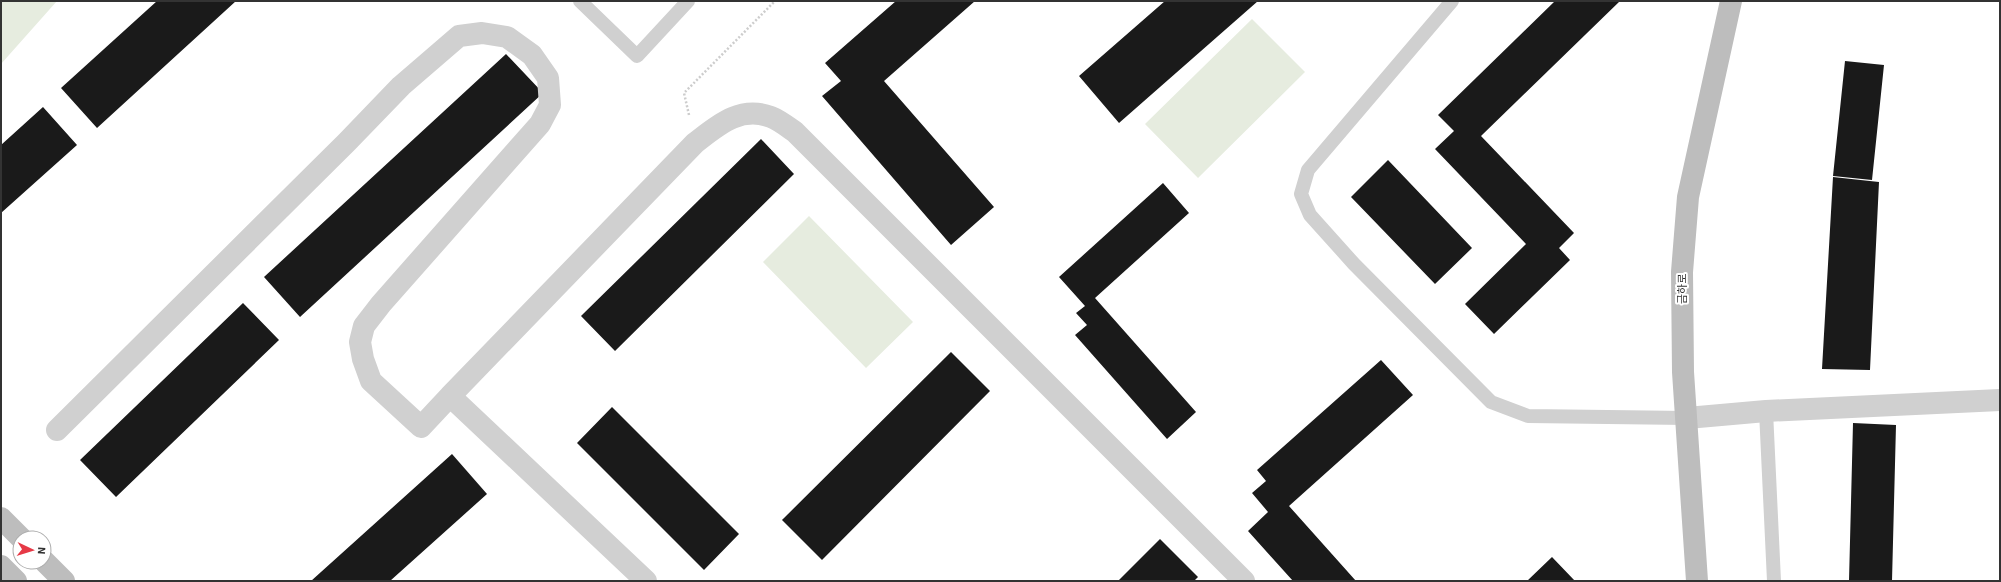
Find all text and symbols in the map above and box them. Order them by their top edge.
street label: 금하로 [1675,274,1690,304]
north arrow [12,530,52,570]
text: N [34,546,49,555]

